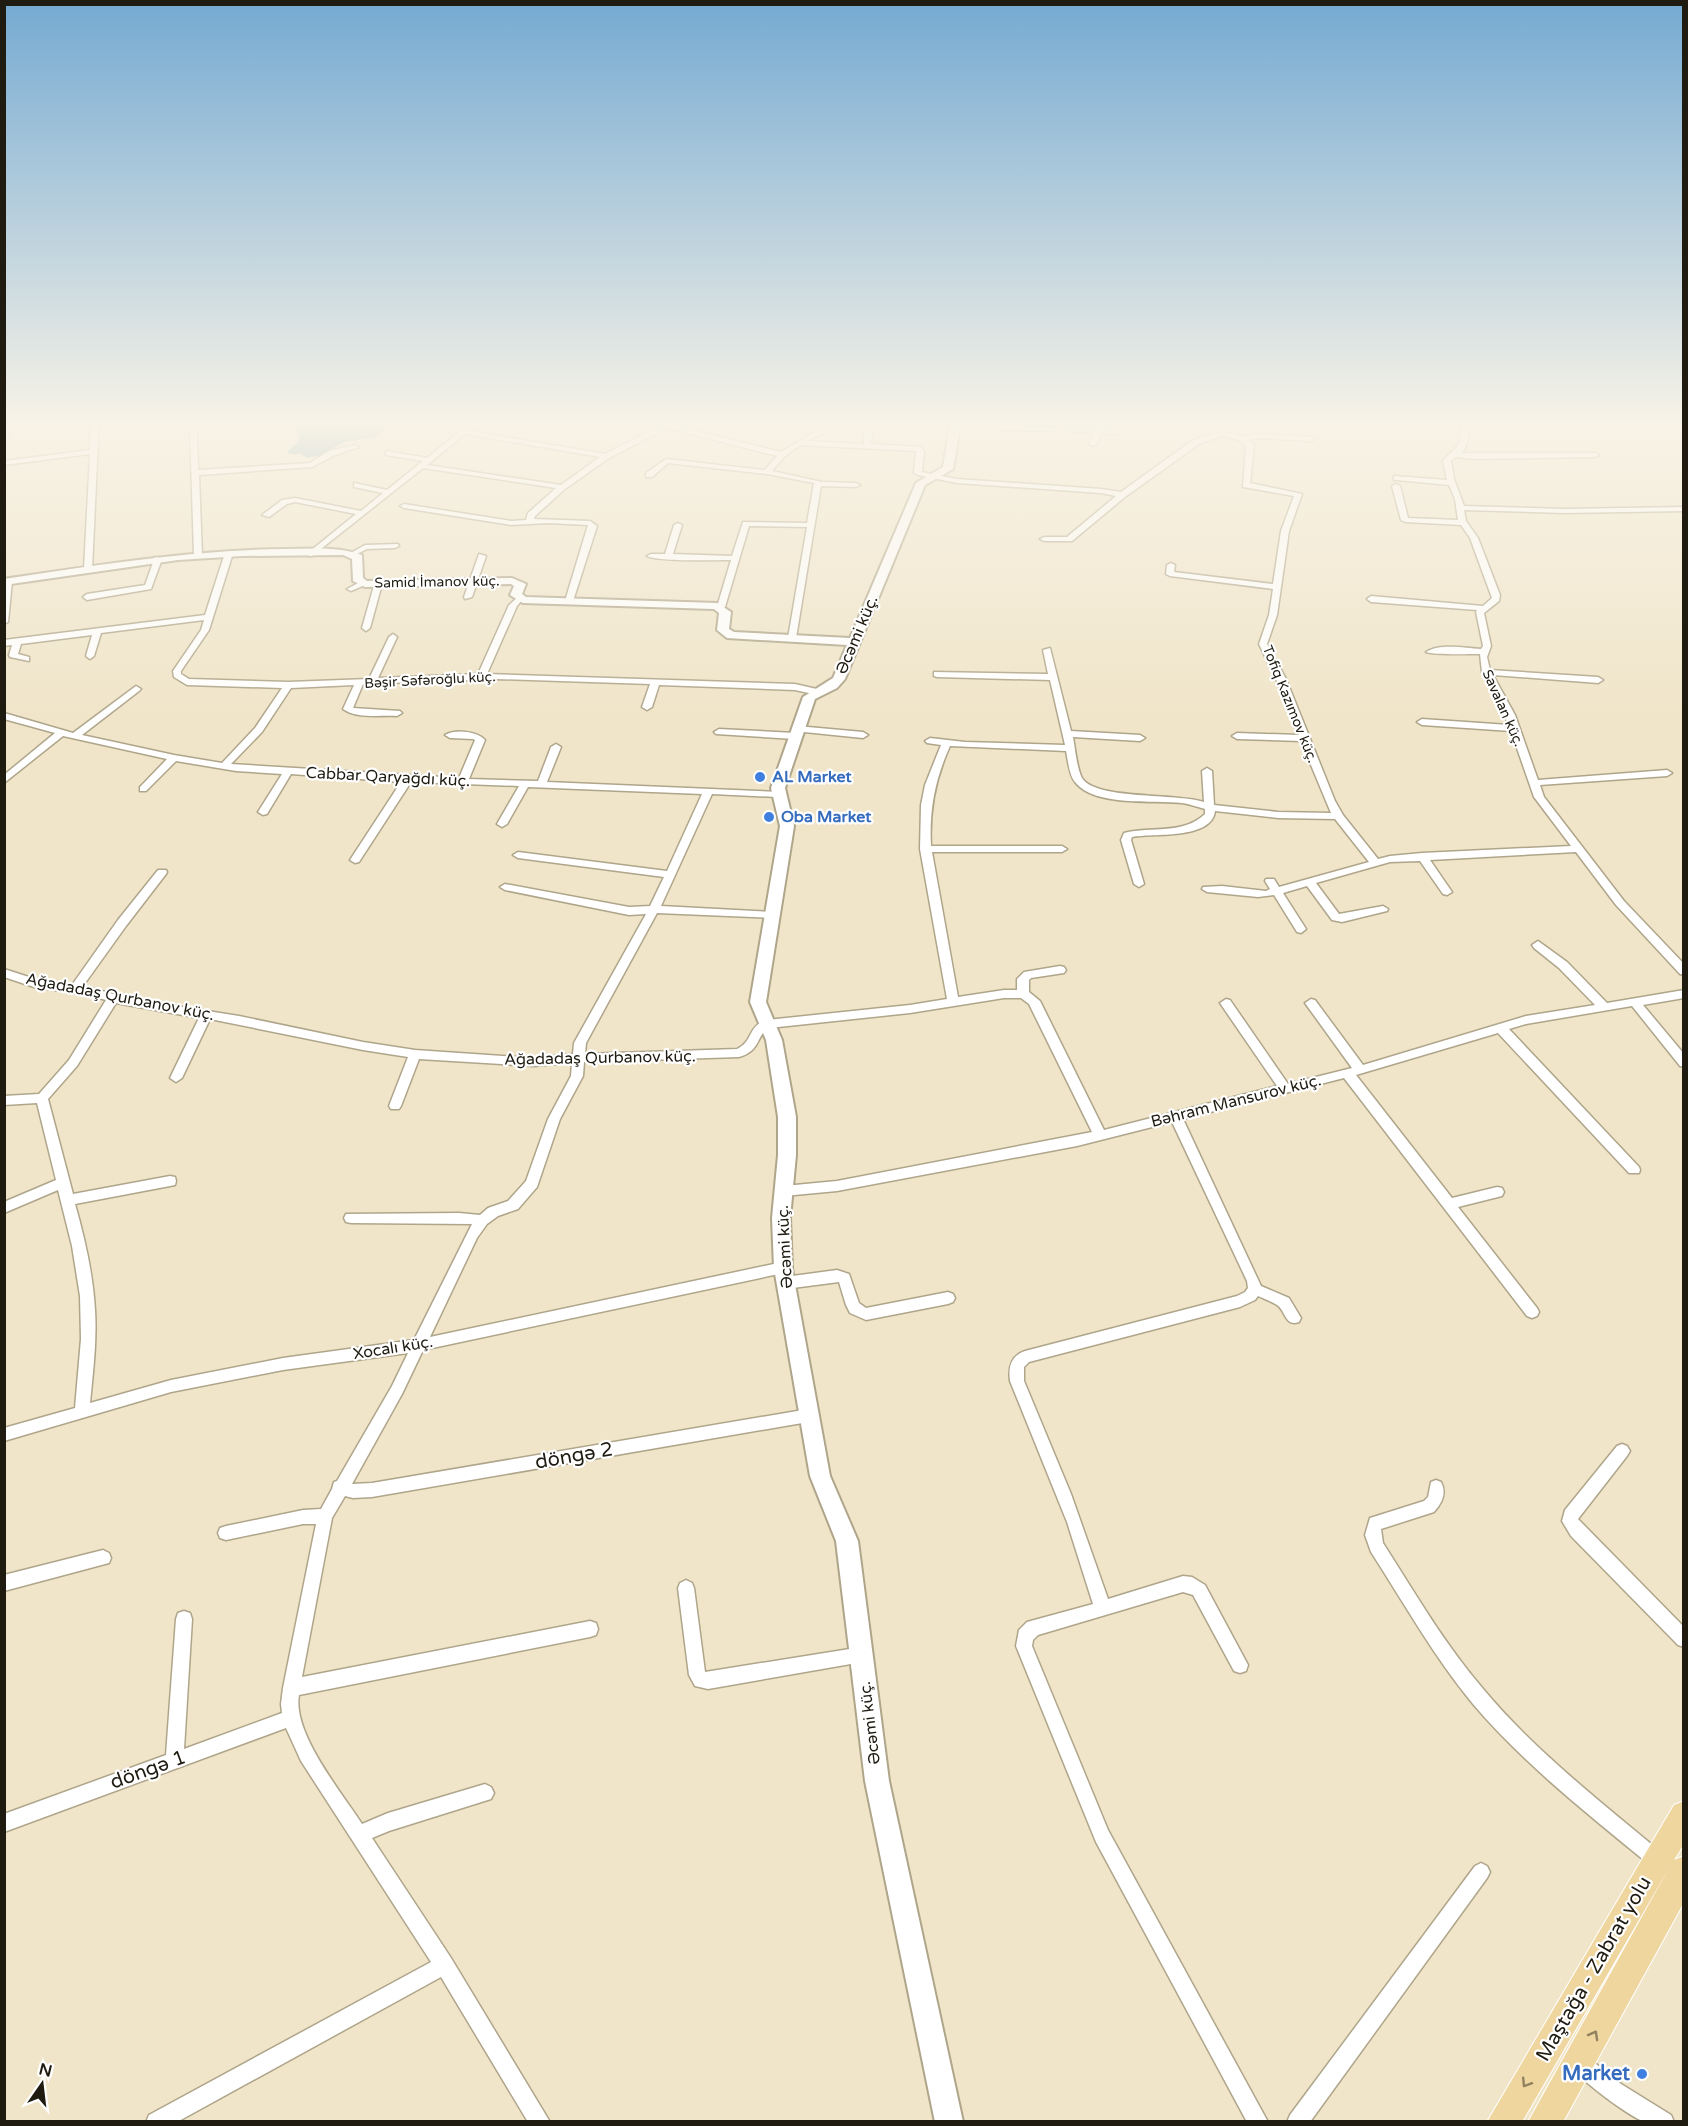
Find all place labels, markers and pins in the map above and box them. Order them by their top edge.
place label: AL Market [772,767,853,787]
marker: AL Market [753,770,767,784]
place label: Oba Market [781,807,872,827]
marker: Oba Market [762,810,776,824]
place label: Market [1562,2062,1630,2086]
marker: Market [1635,2067,1649,2081]

